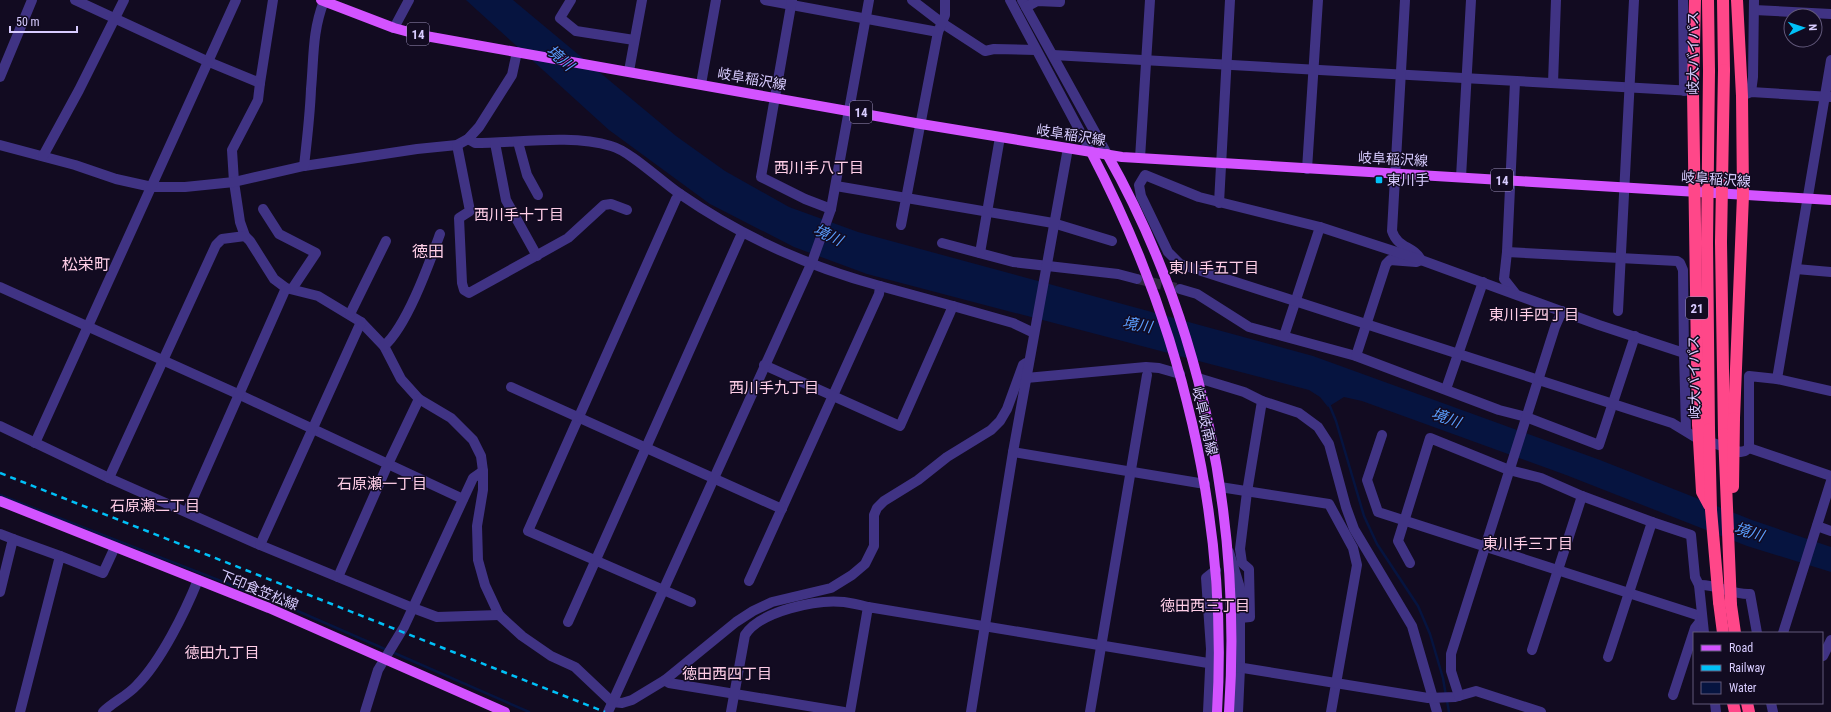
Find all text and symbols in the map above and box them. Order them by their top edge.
scale bar [10,8,77,34]
north arrow [1783,8,1823,48]
street label: 岐大バイパス [1685,11,1701,95]
text: 50 m [16,15,40,29]
road number: 14 [407,23,429,45]
text: N [1806,24,1819,31]
water label: 境川 [543,41,579,76]
street label: 岐阜稲沢線 [716,65,788,93]
road number: 14 [850,101,872,123]
street label: 岐阜稲沢線 [1035,122,1107,148]
street label: 岐阜稲沢線 [1358,149,1428,169]
district label: 西川手八丁目 [774,159,864,177]
road number: 14 [1491,169,1513,191]
street label: 岐阜稲沢線 [1681,169,1751,189]
place label: 東川手 [1387,172,1429,188]
marker: 東川手 [1374,175,1384,185]
district label: 西川手十丁目 [474,206,564,224]
water label: 境川 [811,220,847,251]
district label: 徳田 [412,242,444,261]
district label: 松栄町 [62,255,110,274]
district label: 東川手五丁目 [1169,259,1259,277]
road number: 21 [1686,297,1708,319]
district label: 東川手四丁目 [1489,306,1579,324]
water label: 境川 [1121,314,1155,337]
street label: 岐大バイパス [1685,335,1703,419]
district label: 西川手九丁目 [729,379,819,397]
street label: 岐阜岐南線 [1189,385,1221,457]
water label: 境川 [1429,404,1465,432]
district label: 石原瀬一丁目 [337,475,427,493]
district label: 石原瀬二丁目 [110,497,200,515]
water label: 境川 [1732,519,1768,546]
district label: 東川手三丁目 [1483,535,1573,553]
street label: 下印食笠松線 [217,567,301,613]
district label: 徳田西三丁目 [1160,597,1250,615]
legend [1693,632,1823,704]
text: Road [1729,641,1753,655]
district label: 徳田九丁目 [184,644,260,662]
text: Railway [1729,661,1765,675]
district label: 徳田西四丁目 [682,665,772,683]
text: Water [1729,681,1757,695]

